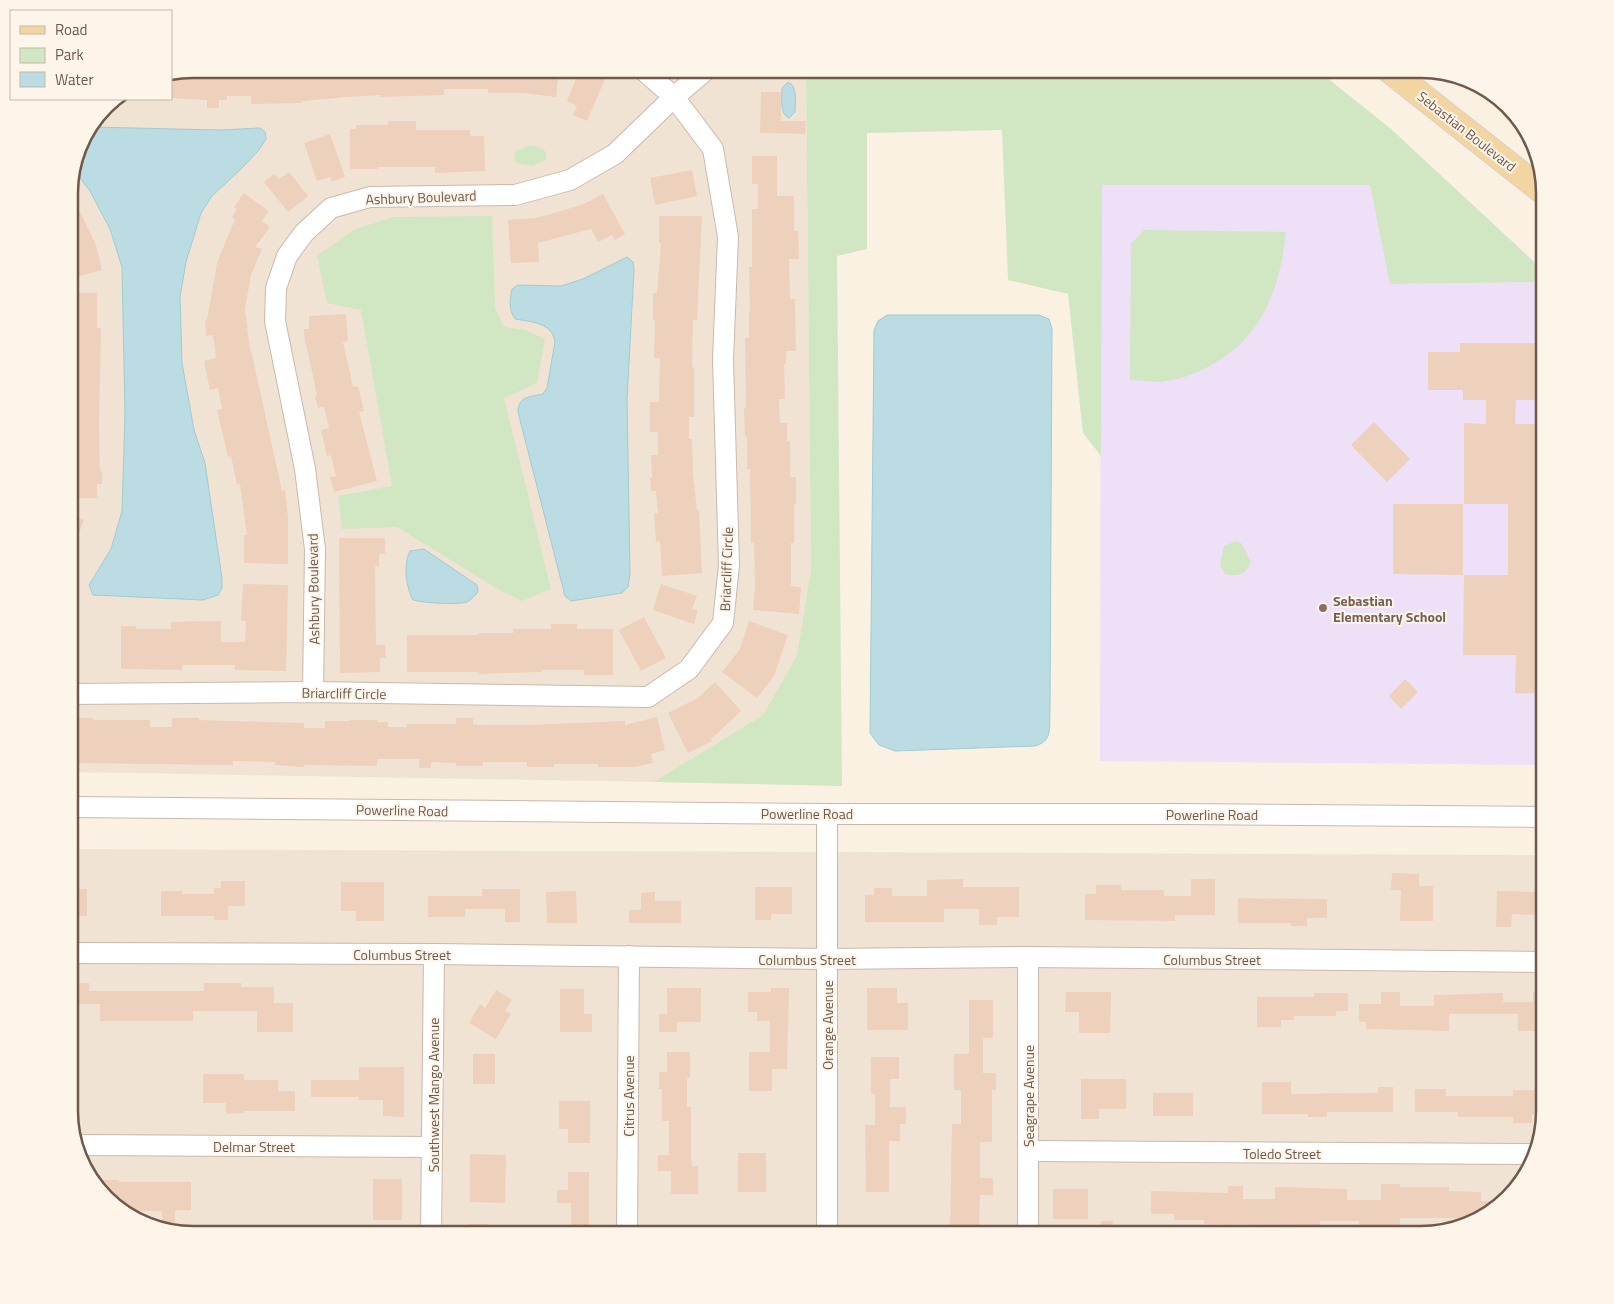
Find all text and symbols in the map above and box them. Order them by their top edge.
legend [10,10,172,100]
text: Road [55,18,87,41]
text: Park [55,43,84,66]
text: Water [55,68,94,91]
street label: Sebastian Boulevard [1413,86,1521,176]
street label: Ashbury Boulevard [365,185,477,209]
street label: Briarcliff Circle [714,526,738,612]
street label: Ashbury Boulevard [302,533,324,645]
place label: Sebastian Elementary School [1333,590,1446,627]
marker: Sebastian Elementary School [1317,602,1329,614]
street label: Briarcliff Circle [301,682,387,704]
street label: Powerline Road [356,799,448,821]
street label: Powerline Road [761,803,853,824]
street label: Powerline Road [1166,804,1258,825]
street label: Columbus Street [353,944,451,965]
street label: Columbus Street [758,949,856,970]
street label: Columbus Street [1163,949,1261,970]
street label: Orange Avenue [817,980,838,1070]
street label: Southwest Mango Avenue [423,1018,444,1172]
street label: Seagrape Avenue [1018,1045,1039,1147]
street label: Citrus Avenue [618,1055,639,1137]
street label: Delmar Street [213,1136,295,1157]
street label: Toledo Street [1243,1143,1321,1164]

